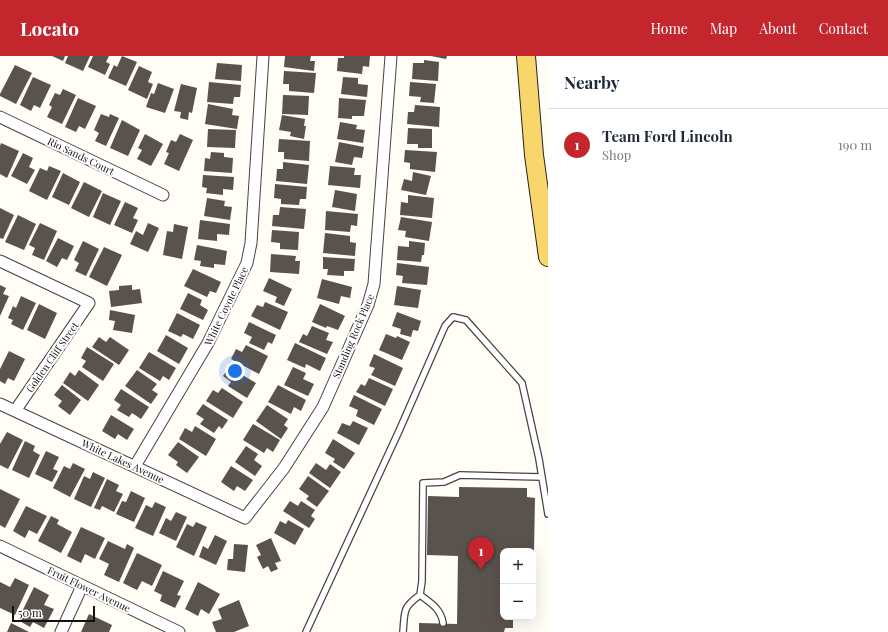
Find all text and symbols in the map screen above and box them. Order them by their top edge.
text: Locato [20,15,79,41]
text: Home [650,19,688,38]
text: Map [710,19,737,38]
text: About [759,19,797,38]
text: Contact [819,19,868,38]
text: Nearby [564,71,619,93]
text: Team Ford Lincoln [602,126,733,146]
street label: Rio Sands Court [45,134,117,178]
text: 1 [575,136,579,153]
text: 190 m [838,136,872,153]
text: Shop [602,146,631,163]
street label: White Coyote Place [200,264,251,349]
street label: Standing Rock Place [329,292,377,380]
street label: Golden Cliff Street [22,319,82,395]
your location [225,361,245,381]
street label: White Lakes Avenue [79,435,167,486]
pin: 1 [468,537,494,570]
map controls [500,548,536,620]
button: + [500,548,536,584]
street label: Fruit Flower Avenue [45,563,133,615]
button: − [500,584,536,620]
scale bar [12,604,95,623]
text: 50 m [18,605,42,620]

